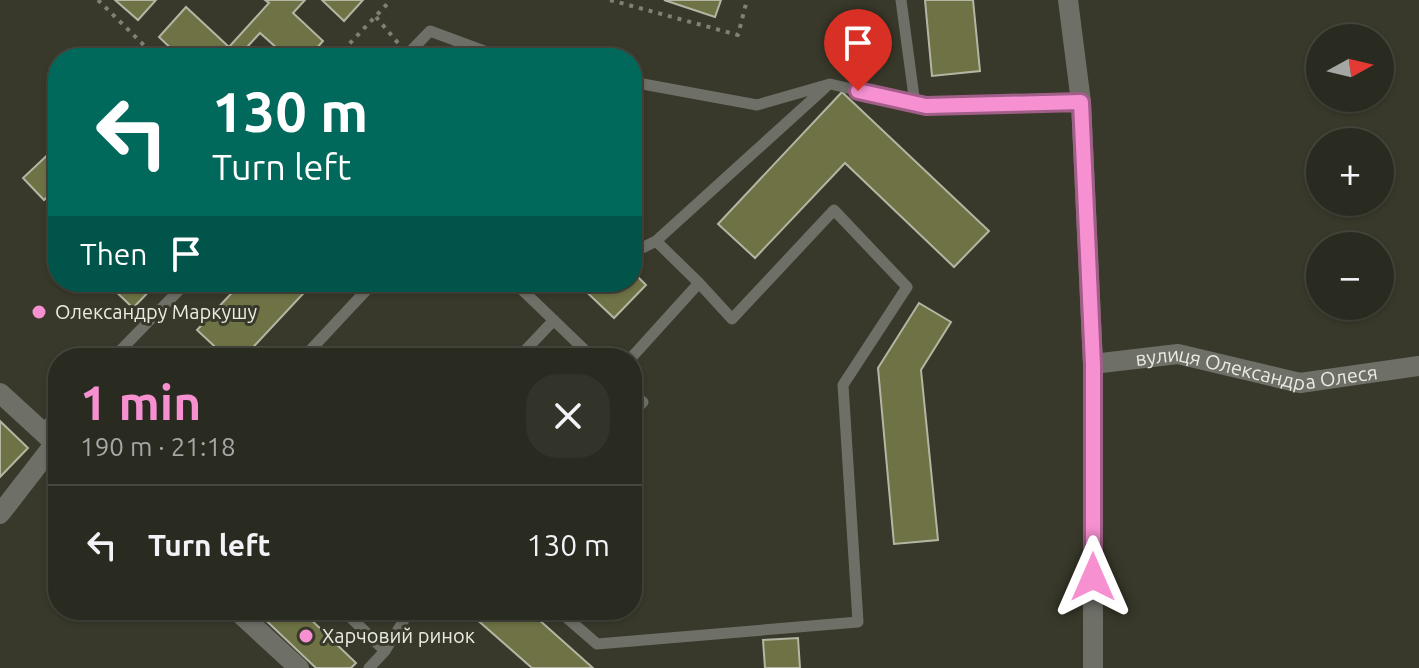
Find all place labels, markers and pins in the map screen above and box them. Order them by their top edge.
pin [824,9,892,91]
place label: Олександру Маркушу [55,300,257,323]
marker: Олександру Маркушу [30,303,48,321]
place label: Харчовий ринок [322,624,475,647]
marker: Харчовий ринок [297,627,315,645]

